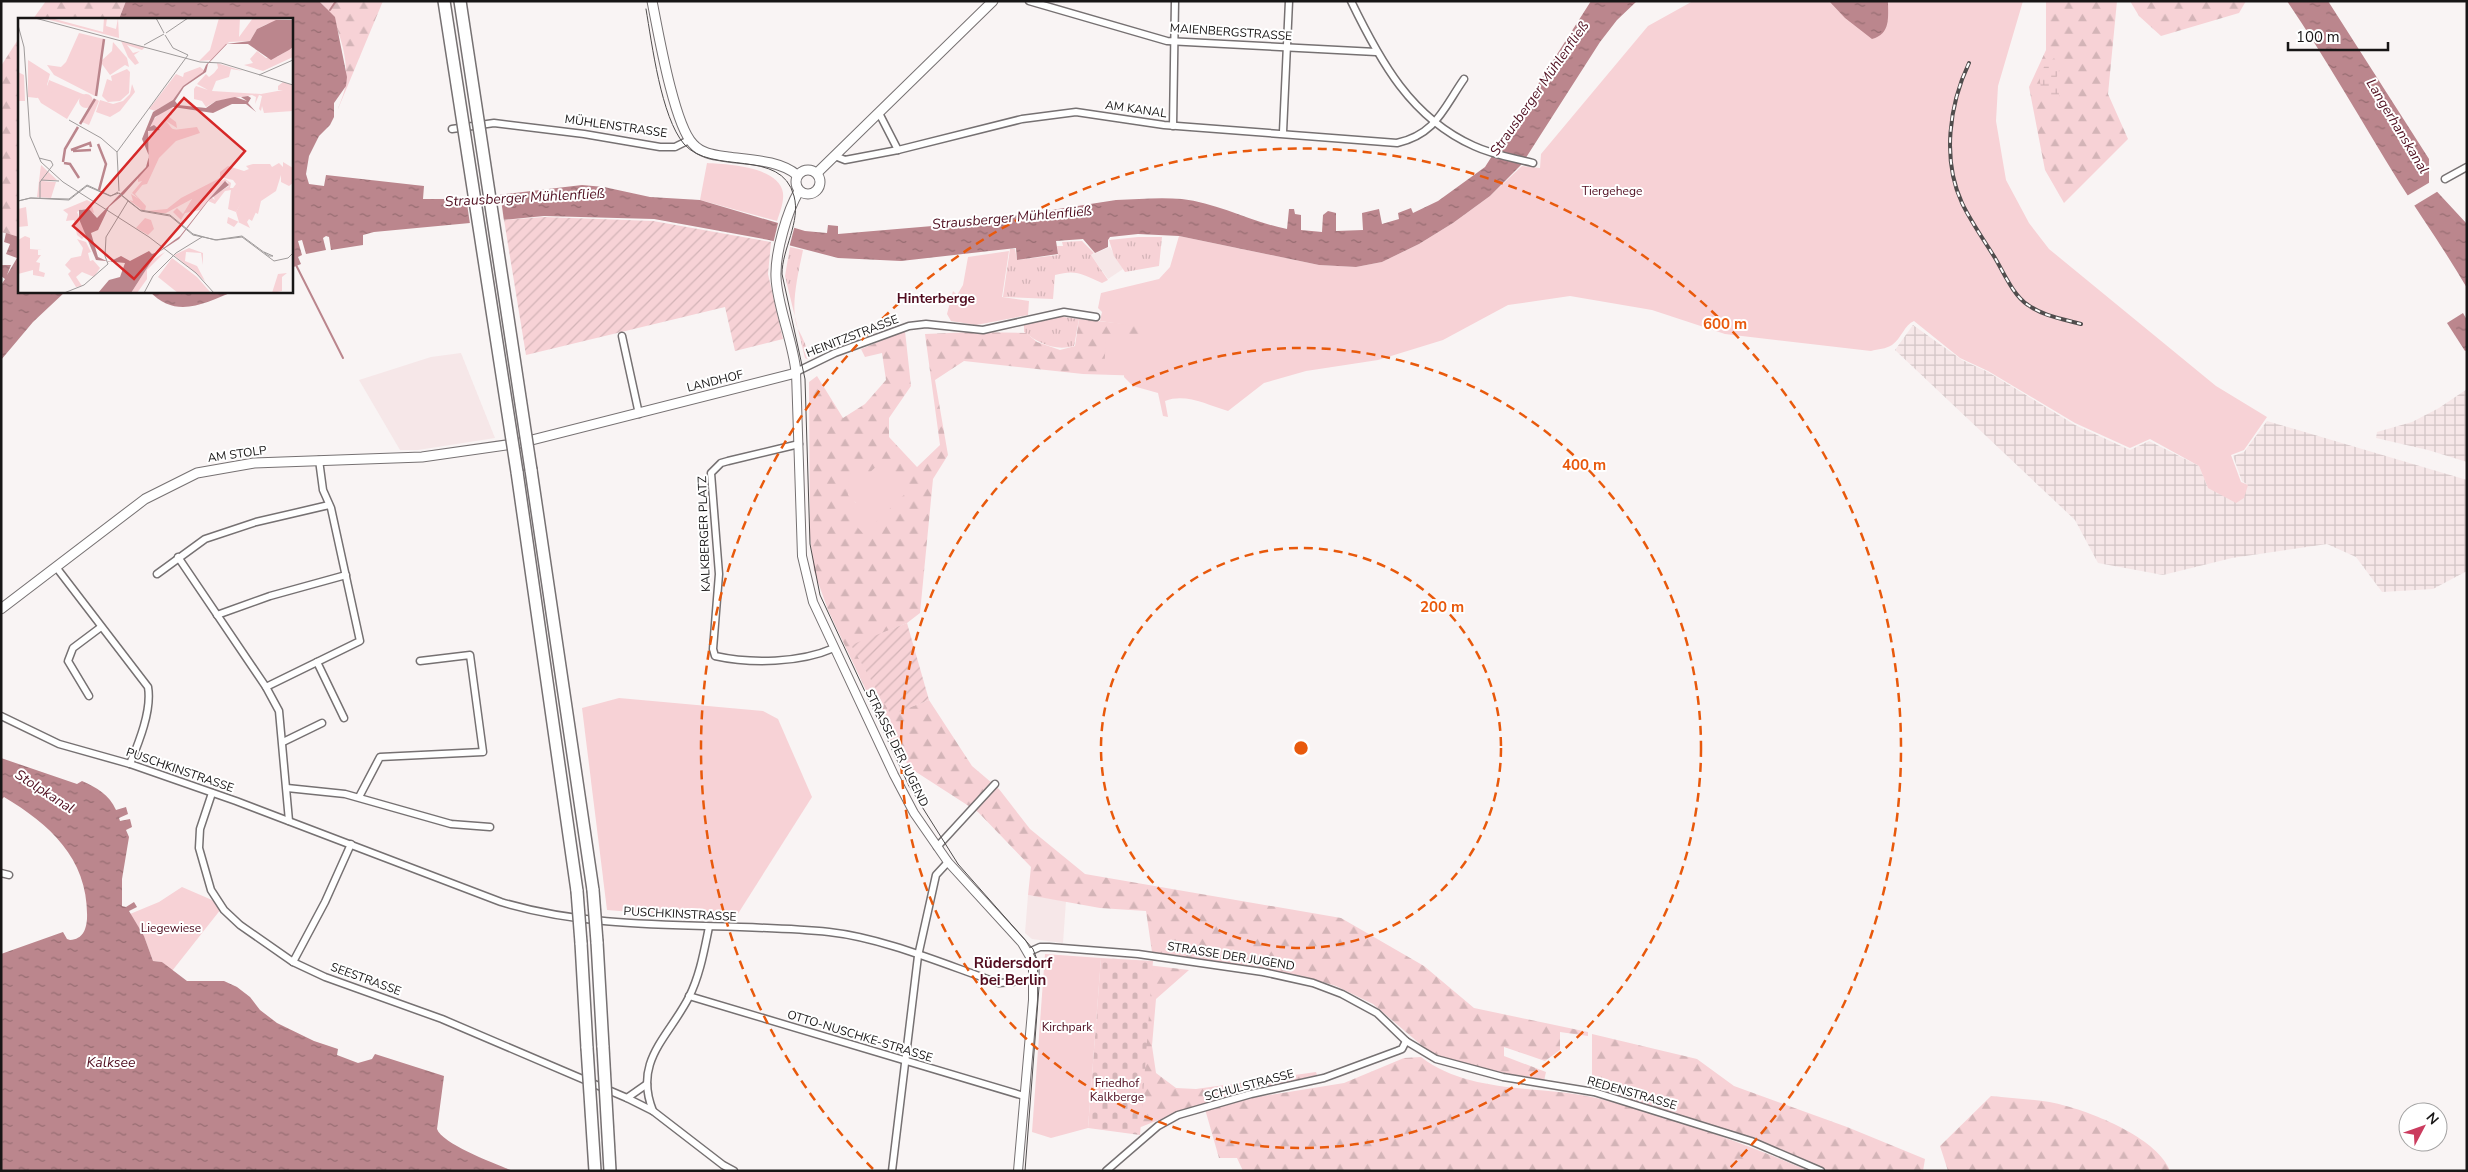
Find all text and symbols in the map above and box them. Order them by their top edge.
water label: Strausberger Mühlenfließ [1486,17,1593,160]
inset map [18,18,292,292]
street label: MAIENBERGSTRASSE [1169,20,1293,44]
scale bar [2288,20,2388,52]
text: 100 m [2296,27,2340,47]
water label: Langerhanskanal [2362,75,2433,177]
street label: AM KANAL [1104,97,1168,121]
street label: MÜHLENSTRASSE [564,111,668,141]
park label: Tiergehege [1582,183,1642,199]
water label: Strausberger Mühlenfließ [444,184,606,211]
water label: Strausberger Mühlenfließ [931,201,1093,234]
district label: Hinterberge [897,289,976,308]
street label: HEINITZSTRASSE [803,311,901,361]
text: 600 m [1703,314,1747,334]
street label: LANDHOF [685,366,745,396]
street label: AM STOLP [207,442,268,466]
text: 400 m [1562,455,1606,475]
street label: KALKBERGER PLATZ [694,476,714,592]
text: 200 m [1420,597,1464,617]
street label: STRASSE DER JUGEND [862,687,932,810]
centre of rings [1292,739,1310,757]
street label: PUSCHKINSTRASSE [124,744,236,796]
water label: Stolpkanal [11,765,78,818]
street label: PUSCHKINSTRASSE [623,903,737,925]
park label: Liegewiese [141,920,201,936]
street label: STRASSE DER JUGEND [1166,938,1296,974]
district label: Rüdersdorf bei Berlin [974,953,1053,990]
street label: SEESTRASSE [328,959,404,999]
street label: OTTO-NUSCHKE-STRASSE [785,1006,935,1066]
park label: Kirchpark [1042,1019,1093,1035]
water label: Kalksee [87,1053,136,1072]
street label: SCHULSTRASSE [1202,1065,1296,1105]
street label: REDENSTRASSE [1585,1073,1679,1113]
park label: Friedhof Kalkberge [1090,1075,1144,1105]
north arrow [2398,1102,2448,1152]
text: N [2422,1109,2443,1129]

